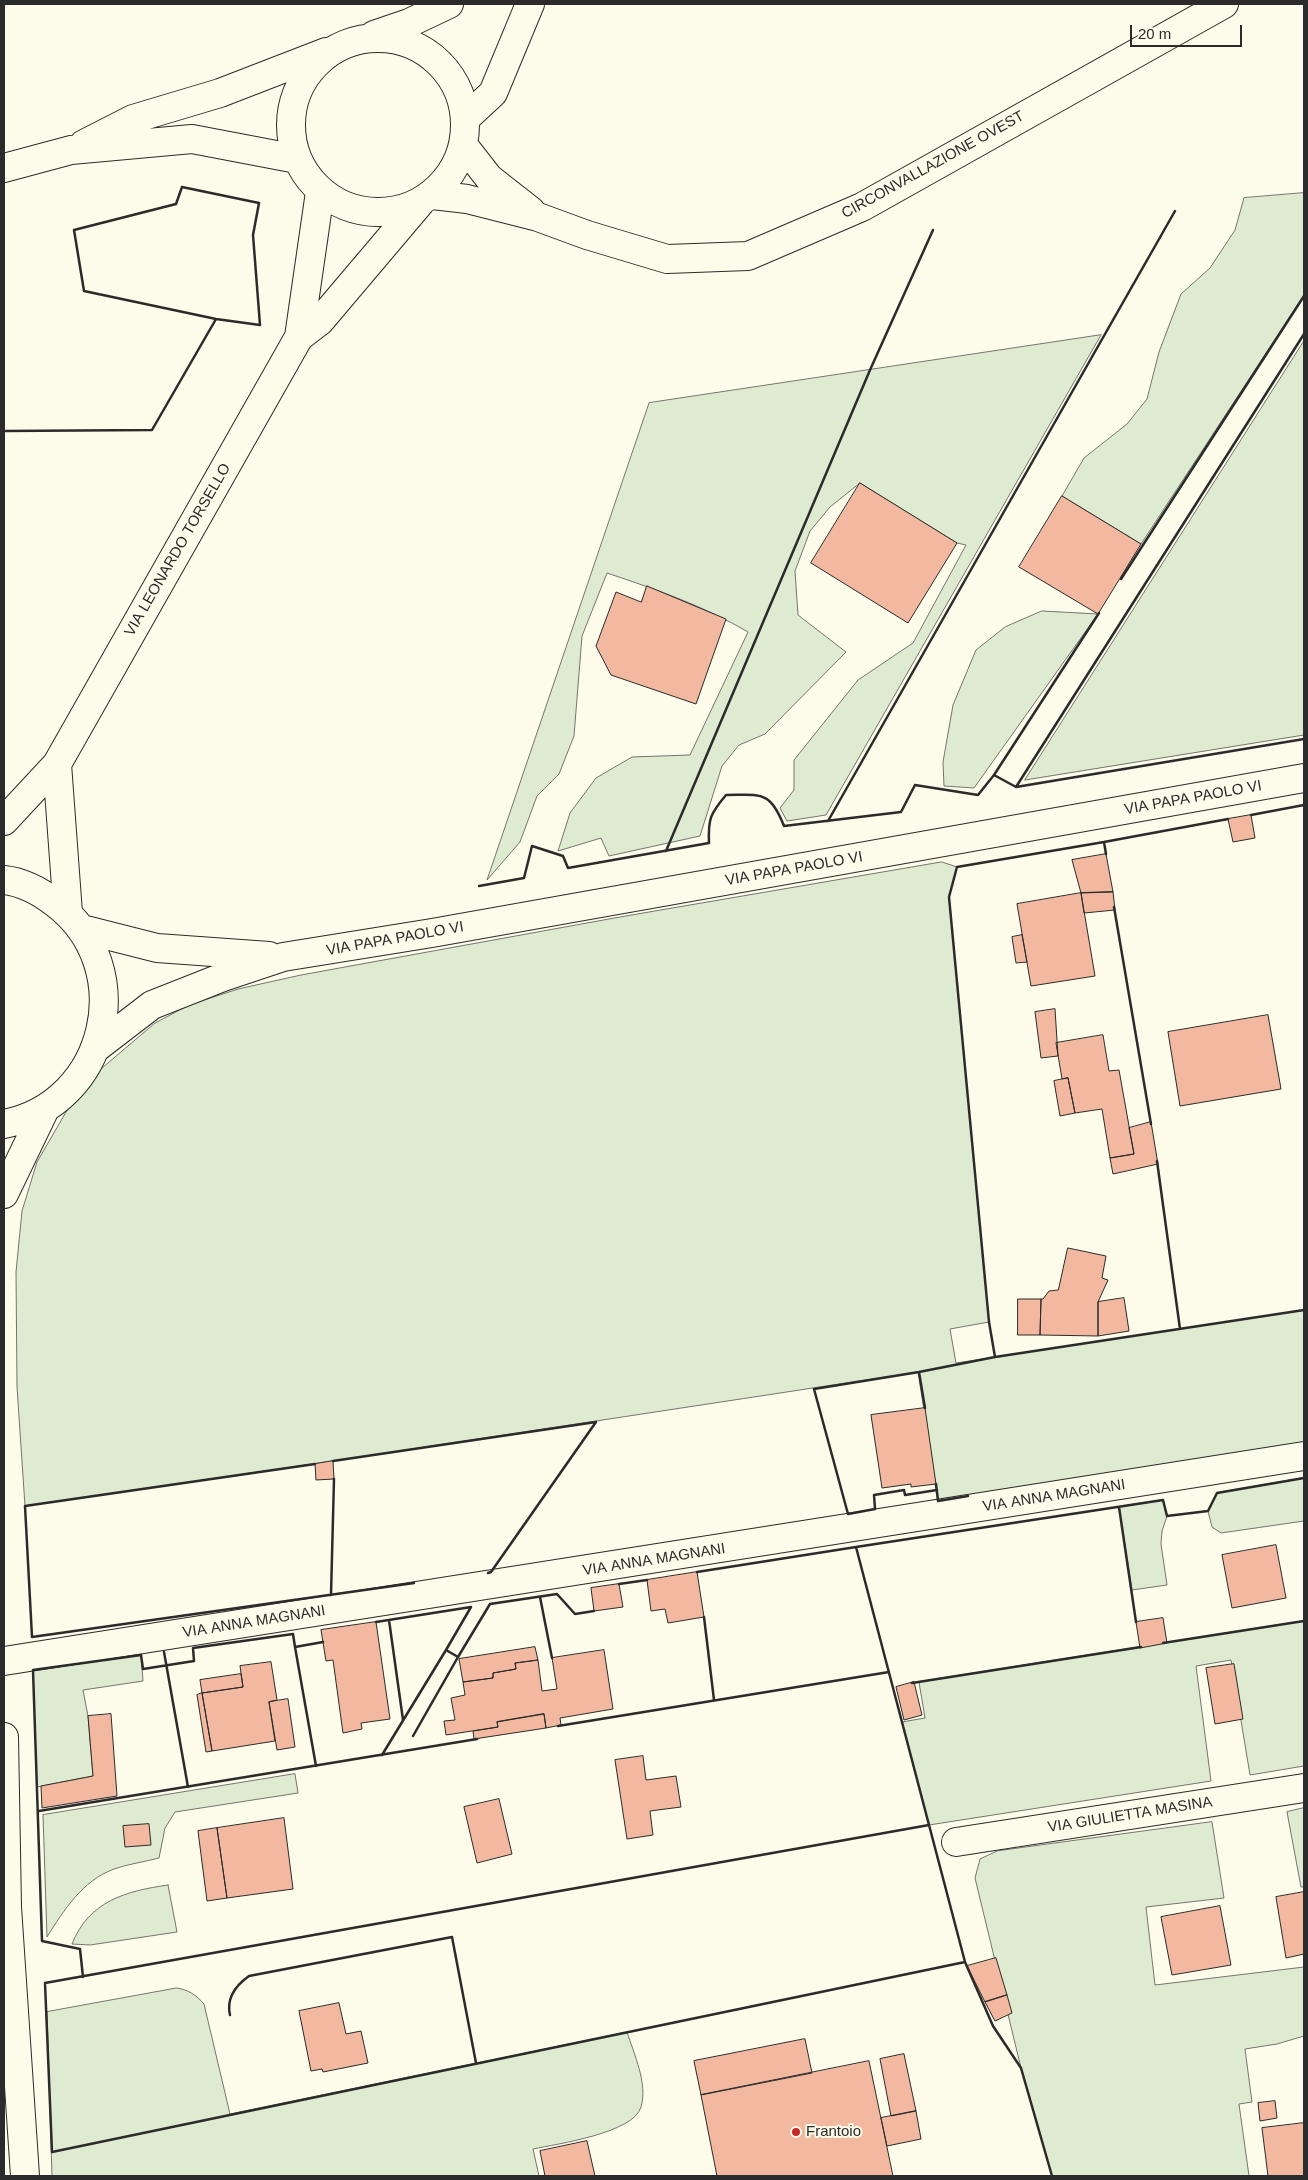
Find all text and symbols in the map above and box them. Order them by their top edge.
scale bar [1133,15,1246,47]
text: 20 m [1138,25,1171,42]
street label: CIRCONVALLAZIONE OVEST [839,107,1027,223]
street label: VIA LEONARDO TORSELLO [121,460,235,640]
street label: VIA PAPA PAOLO VI [1123,777,1263,819]
street label: VIA PAPA PAOLO VI [724,848,864,890]
street label: VIA PAPA PAOLO VI [325,918,465,960]
street label: VIA ANNA MAGNANI [981,1476,1127,1516]
street label: VIA ANNA MAGNANI [581,1540,727,1580]
street label: VIA ANNA MAGNANI [181,1602,327,1642]
street label: VIA GIULIETTA MASINA [1046,1793,1214,1837]
place label: Frantoio [806,2123,861,2141]
marker: Frantoio [790,2126,802,2138]

